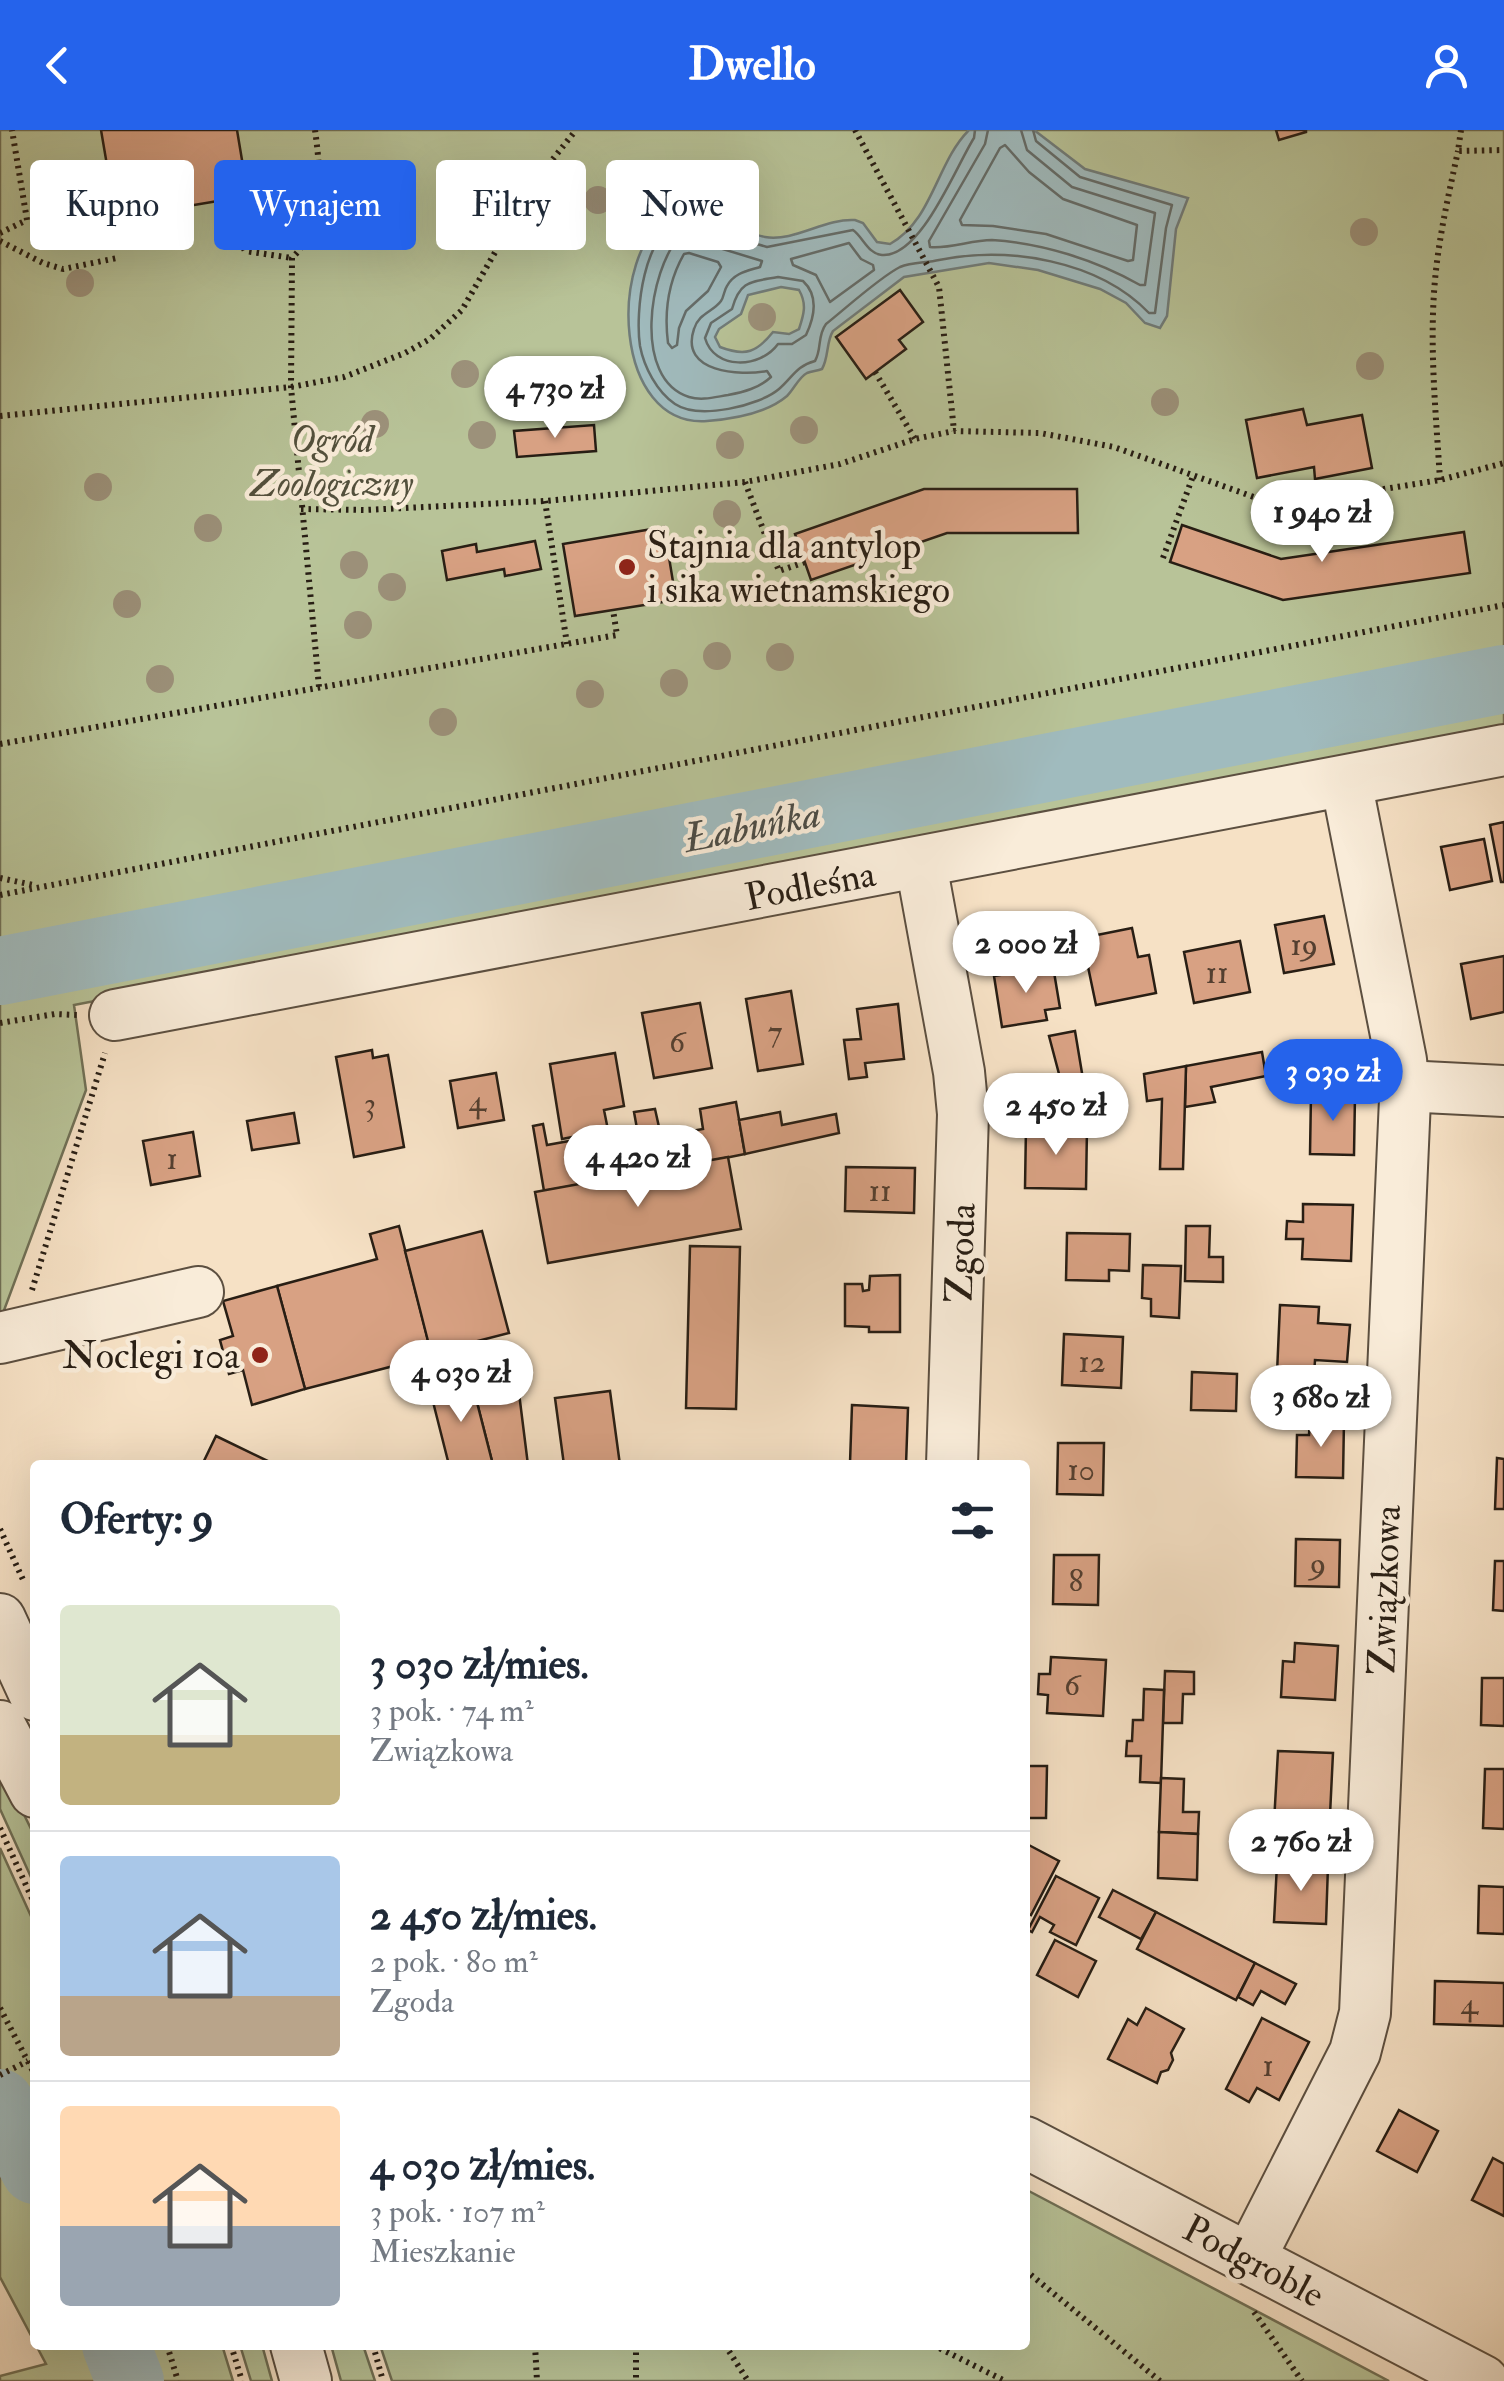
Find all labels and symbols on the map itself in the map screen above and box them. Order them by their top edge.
pin: 4 730 zł [452,356,658,441]
park label: Ogród Zoologiczny [249,416,413,508]
pin: 1 940 zł [1219,480,1425,565]
place label: Stajnia dla antylop i sika wietnamskiego [647,522,950,614]
marker: Stajnia dla antylop i sika wietnamskiego [616,556,638,578]
water label: Łabuńka [678,788,825,865]
street label: Podleśna [741,850,880,922]
pin: 2 000 zł [923,911,1129,996]
house number: 19 [1290,925,1318,965]
house number: 11 [1206,953,1228,993]
house number: 7 [768,1012,783,1052]
house number: 6 [669,1022,687,1062]
pin: 3 030 zł [1230,1039,1436,1124]
pin: 2 450 zł [953,1073,1159,1158]
house number: 4 [468,1081,487,1121]
house number: 3 [364,1084,376,1124]
pin: 4 420 zł [535,1125,741,1210]
house number: 1 [166,1139,178,1179]
house number: 11 [869,1171,891,1211]
street label: Zgoda [935,1202,987,1304]
place label: Noclegi 10a [63,1332,240,1380]
pin: 4 030 zł [358,1340,564,1425]
house number: 12 [1078,1342,1106,1382]
marker: Noclegi 10a [249,1344,271,1366]
pin: 3 680 zł [1218,1365,1424,1450]
house number: 10 [1067,1450,1095,1490]
street label: Związkowa [1358,1504,1412,1676]
house number: 9 [1308,1544,1326,1584]
house number: 8 [1068,1561,1084,1601]
house number: 6 [1064,1665,1082,1705]
pin: 2 760 zł [1198,1809,1404,1894]
house number: 4 [1460,1984,1479,2024]
house number: 1 [1262,2046,1274,2086]
street label: Podgroble [1175,2205,1332,2319]

